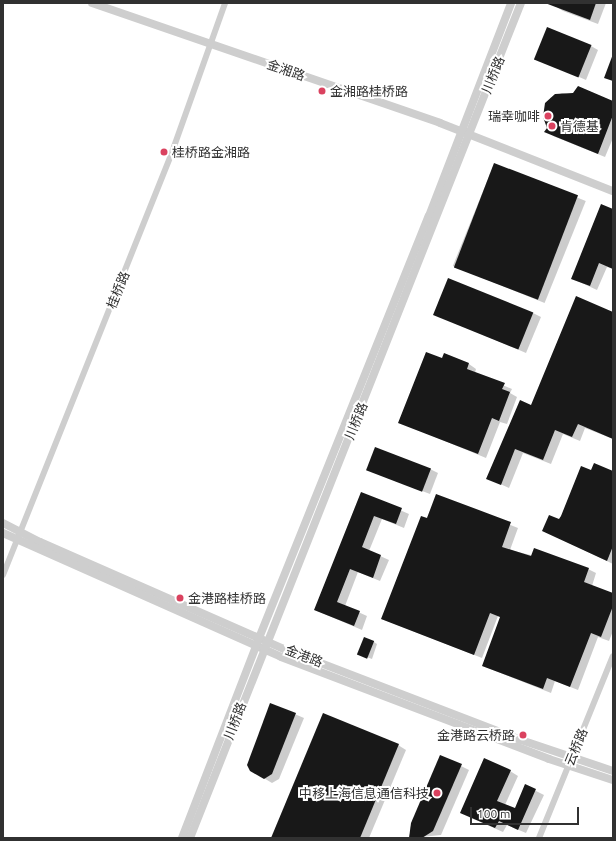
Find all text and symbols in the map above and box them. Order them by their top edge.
street label: 川桥路 [478,54,508,96]
street label: 金湘路 [265,56,307,84]
place label: 金湘路桂桥路 [330,83,408,99]
marker: 金湘路桂桥路 [317,86,327,96]
place label: 瑞幸咖啡 [488,108,540,124]
marker: 瑞幸咖啡 [543,111,553,121]
place label: 肯德基 [560,118,599,134]
marker: 肯德基 [547,121,557,131]
place label: 桂桥路金湘路 [172,144,250,160]
marker: 桂桥路金湘路 [159,147,169,157]
street label: 桂桥路 [103,269,133,311]
street label: 川桥路 [341,400,371,442]
place label: 金港路桂桥路 [188,590,266,606]
marker: 金港路桂桥路 [175,593,185,603]
street label: 金港路 [283,642,325,670]
street label: 川桥路 [221,700,249,742]
street label: 云桥路 [561,726,591,768]
place label: 金港路云桥路 [437,727,515,743]
marker: 金港路云桥路 [518,730,528,740]
place label: 中移上海信息通信科技 [299,785,429,801]
marker: 中移上海信息通信科技 [432,788,442,798]
scale bar [472,799,581,825]
text: 100 m [477,807,510,820]

